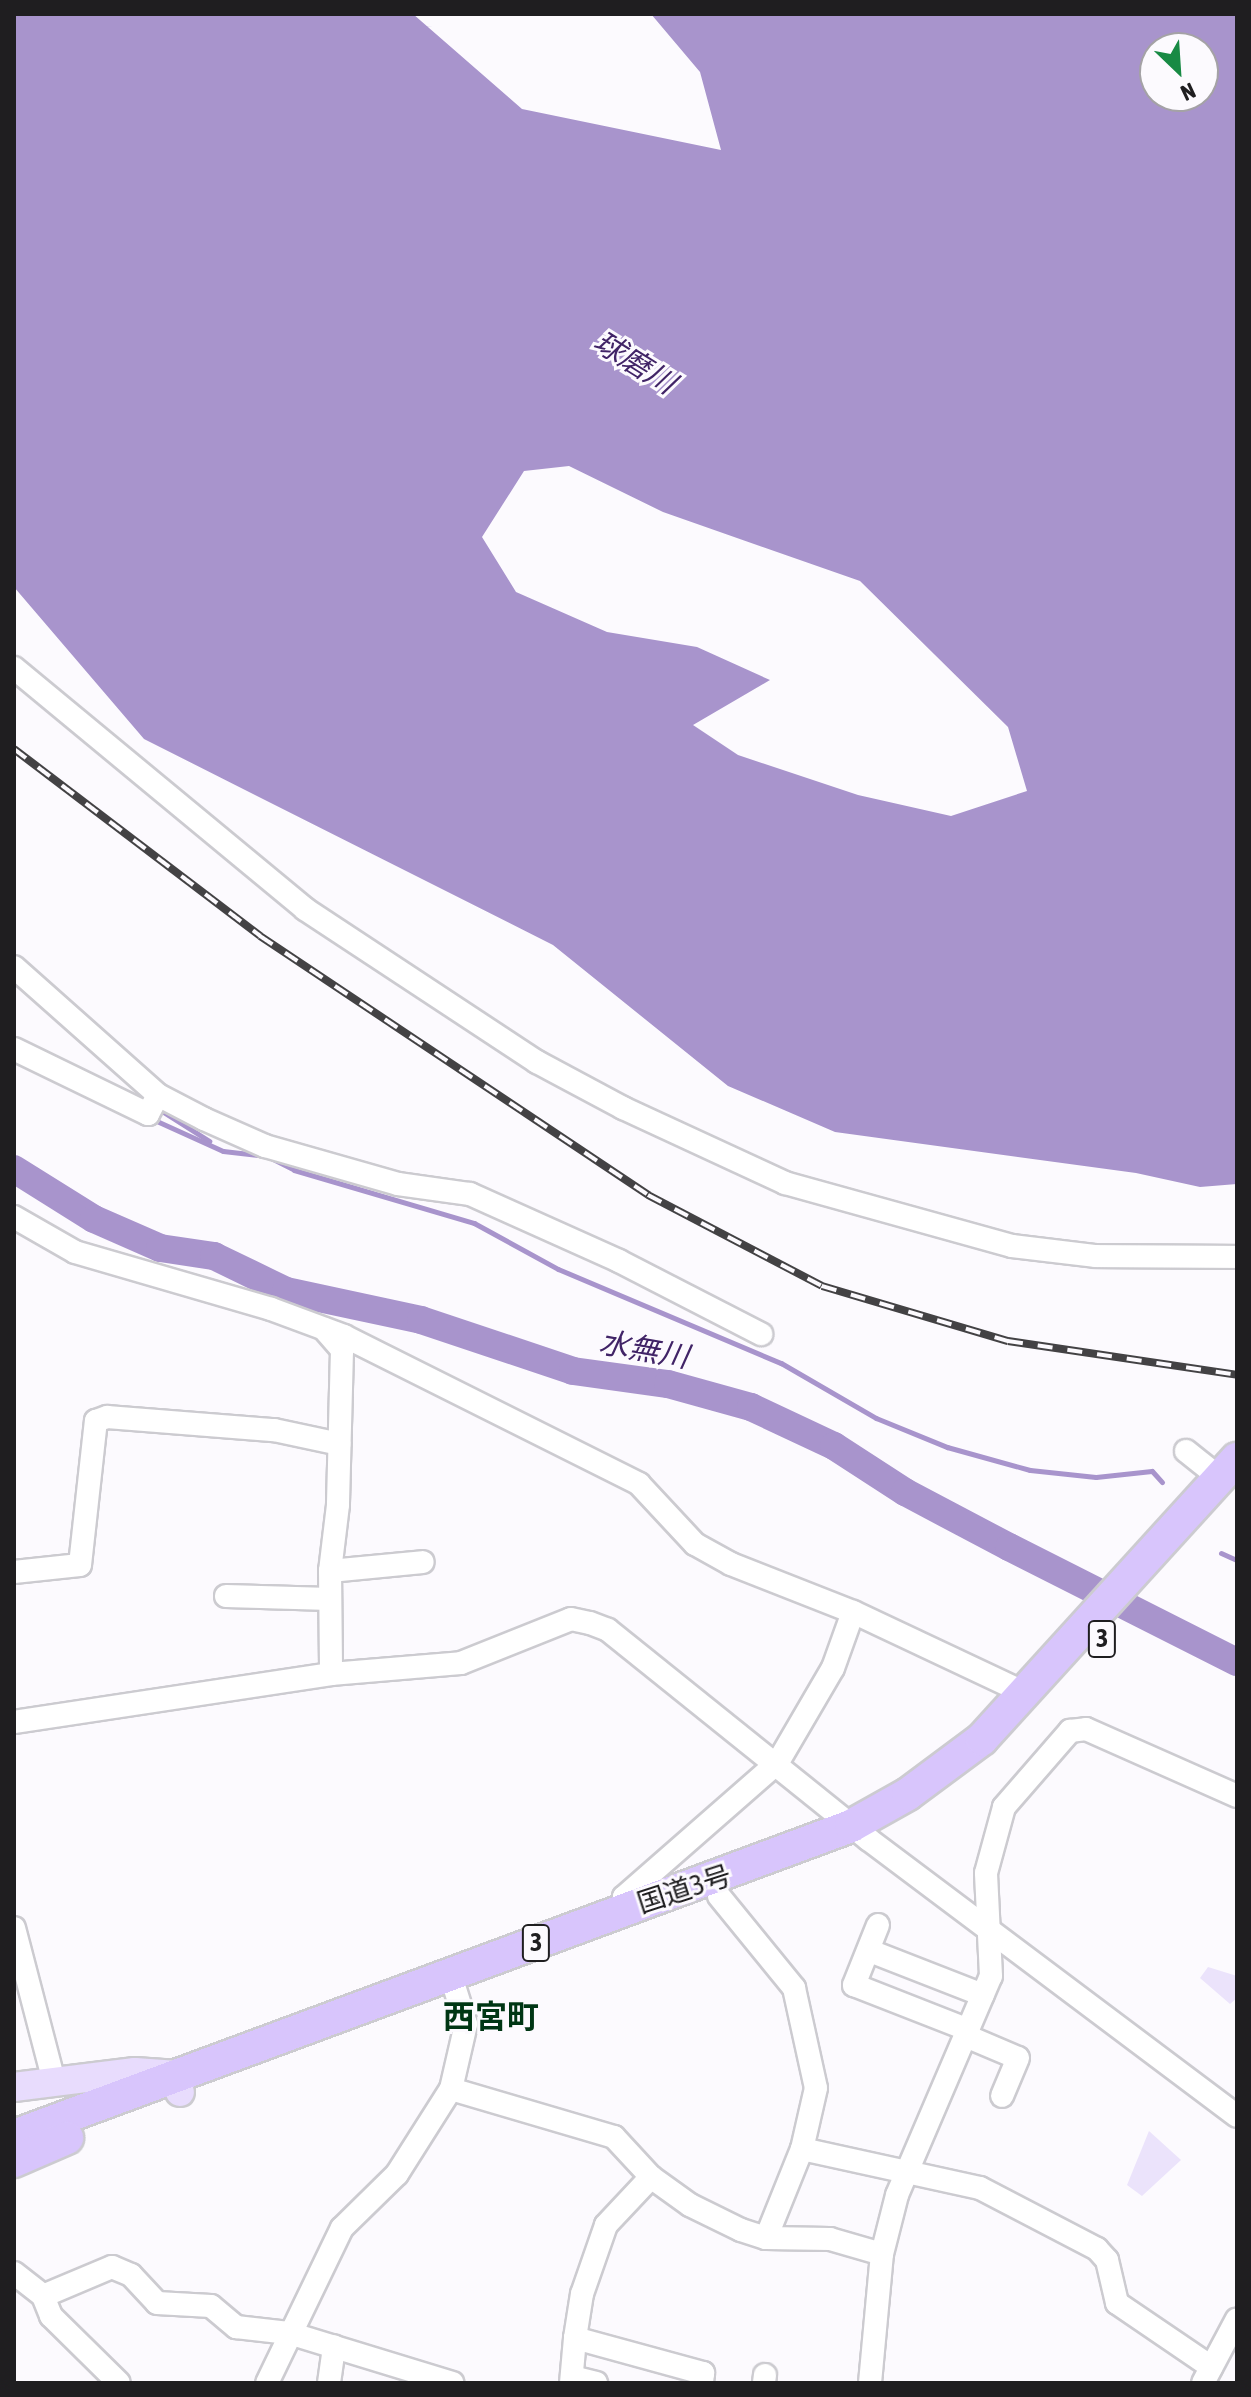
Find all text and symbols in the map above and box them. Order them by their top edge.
north arrow [1139,32,1219,112]
text: N [1177,77,1200,106]
water label: 球磨川 [587,323,683,401]
water label: 水無川 [597,1323,691,1375]
road number: 3 [1086,1617,1118,1661]
street label: 国道3号 [633,1858,735,1920]
road number: 3 [520,1921,552,1965]
district label: 西宮町 [443,1998,539,2036]

